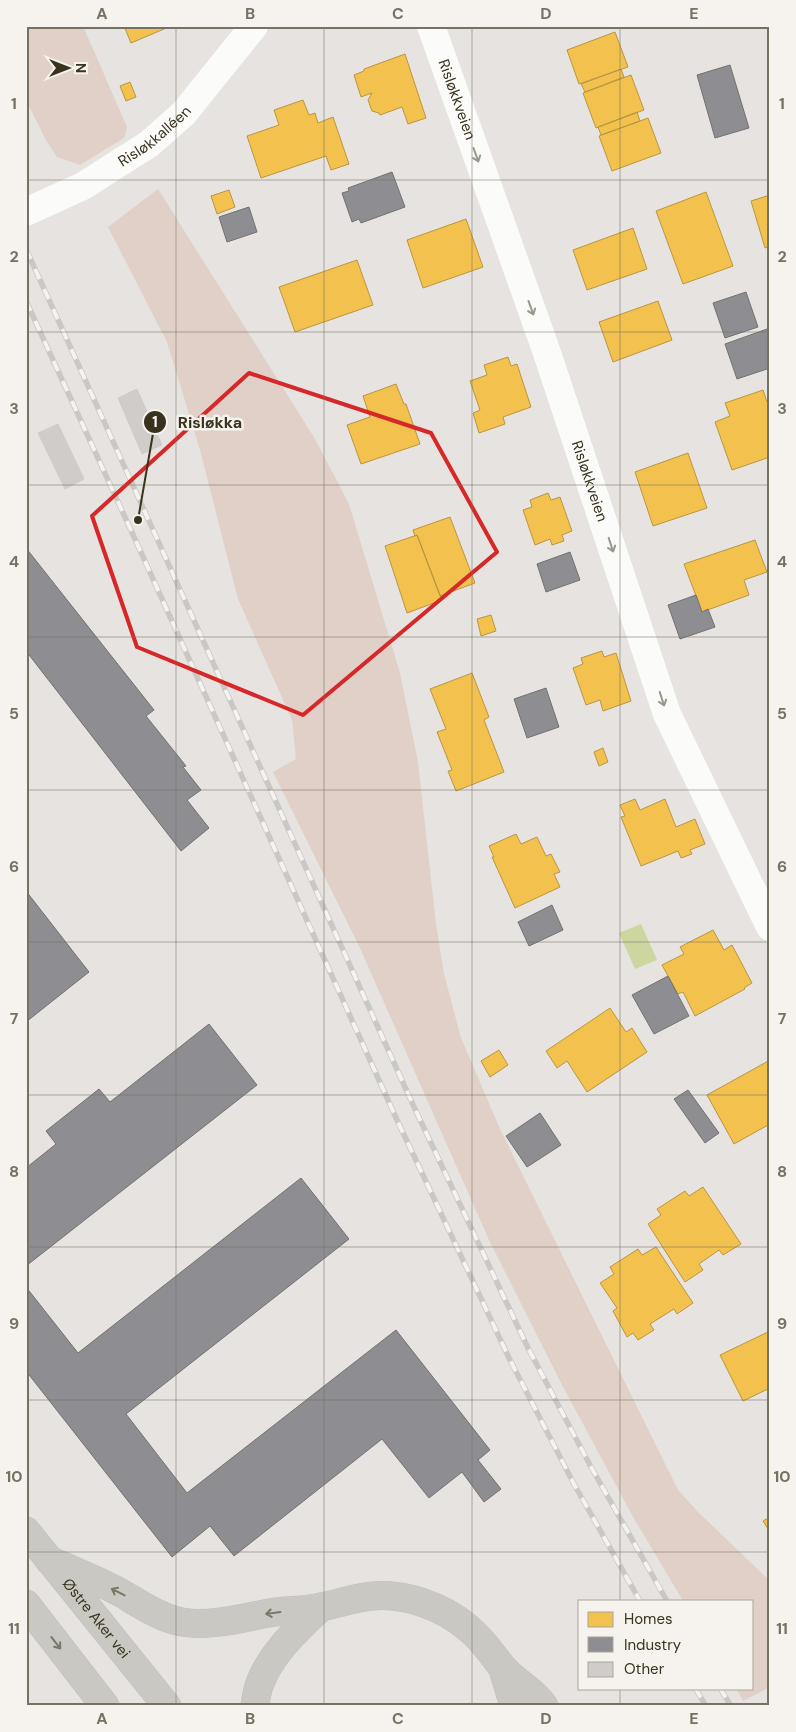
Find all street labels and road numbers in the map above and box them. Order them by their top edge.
street label: Risløkkveien [434,56,481,143]
street label: Risløkkalléen [114,102,196,171]
street label: Risløkkveien [567,438,612,524]
street label: Østre Aker vei [58,1574,135,1662]

